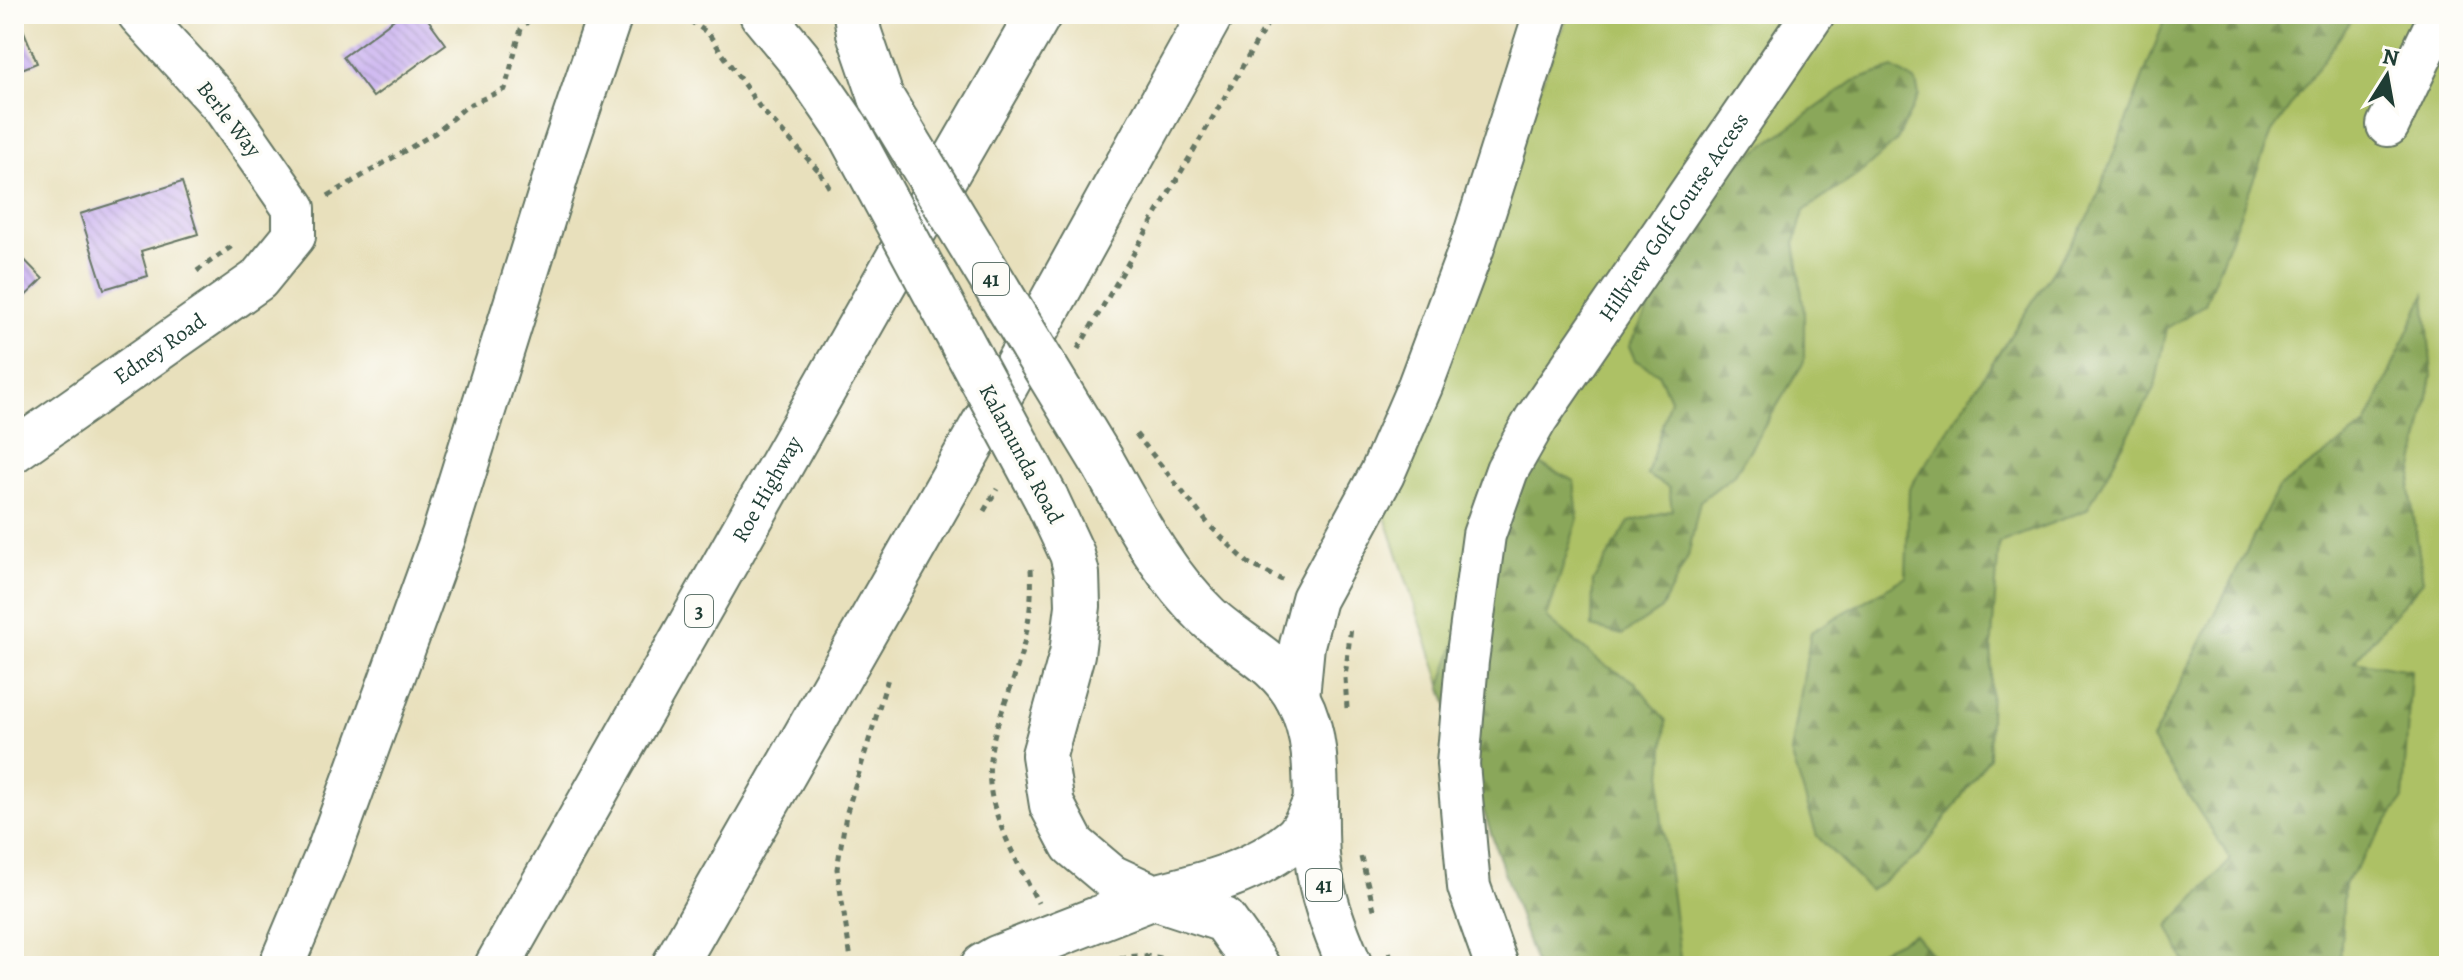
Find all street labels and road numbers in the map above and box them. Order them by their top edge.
street label: Berle Way [190,75,268,164]
street label: Hillview Golf Course Access [1592,107,1756,328]
road number: 41 [973,263,1009,295]
street label: Edney Road [108,306,212,392]
street label: Kalamunda Road [972,379,1070,529]
street label: Roe Highway [725,430,809,548]
road number: 3 [685,595,713,627]
road number: 41 [1306,869,1342,901]

